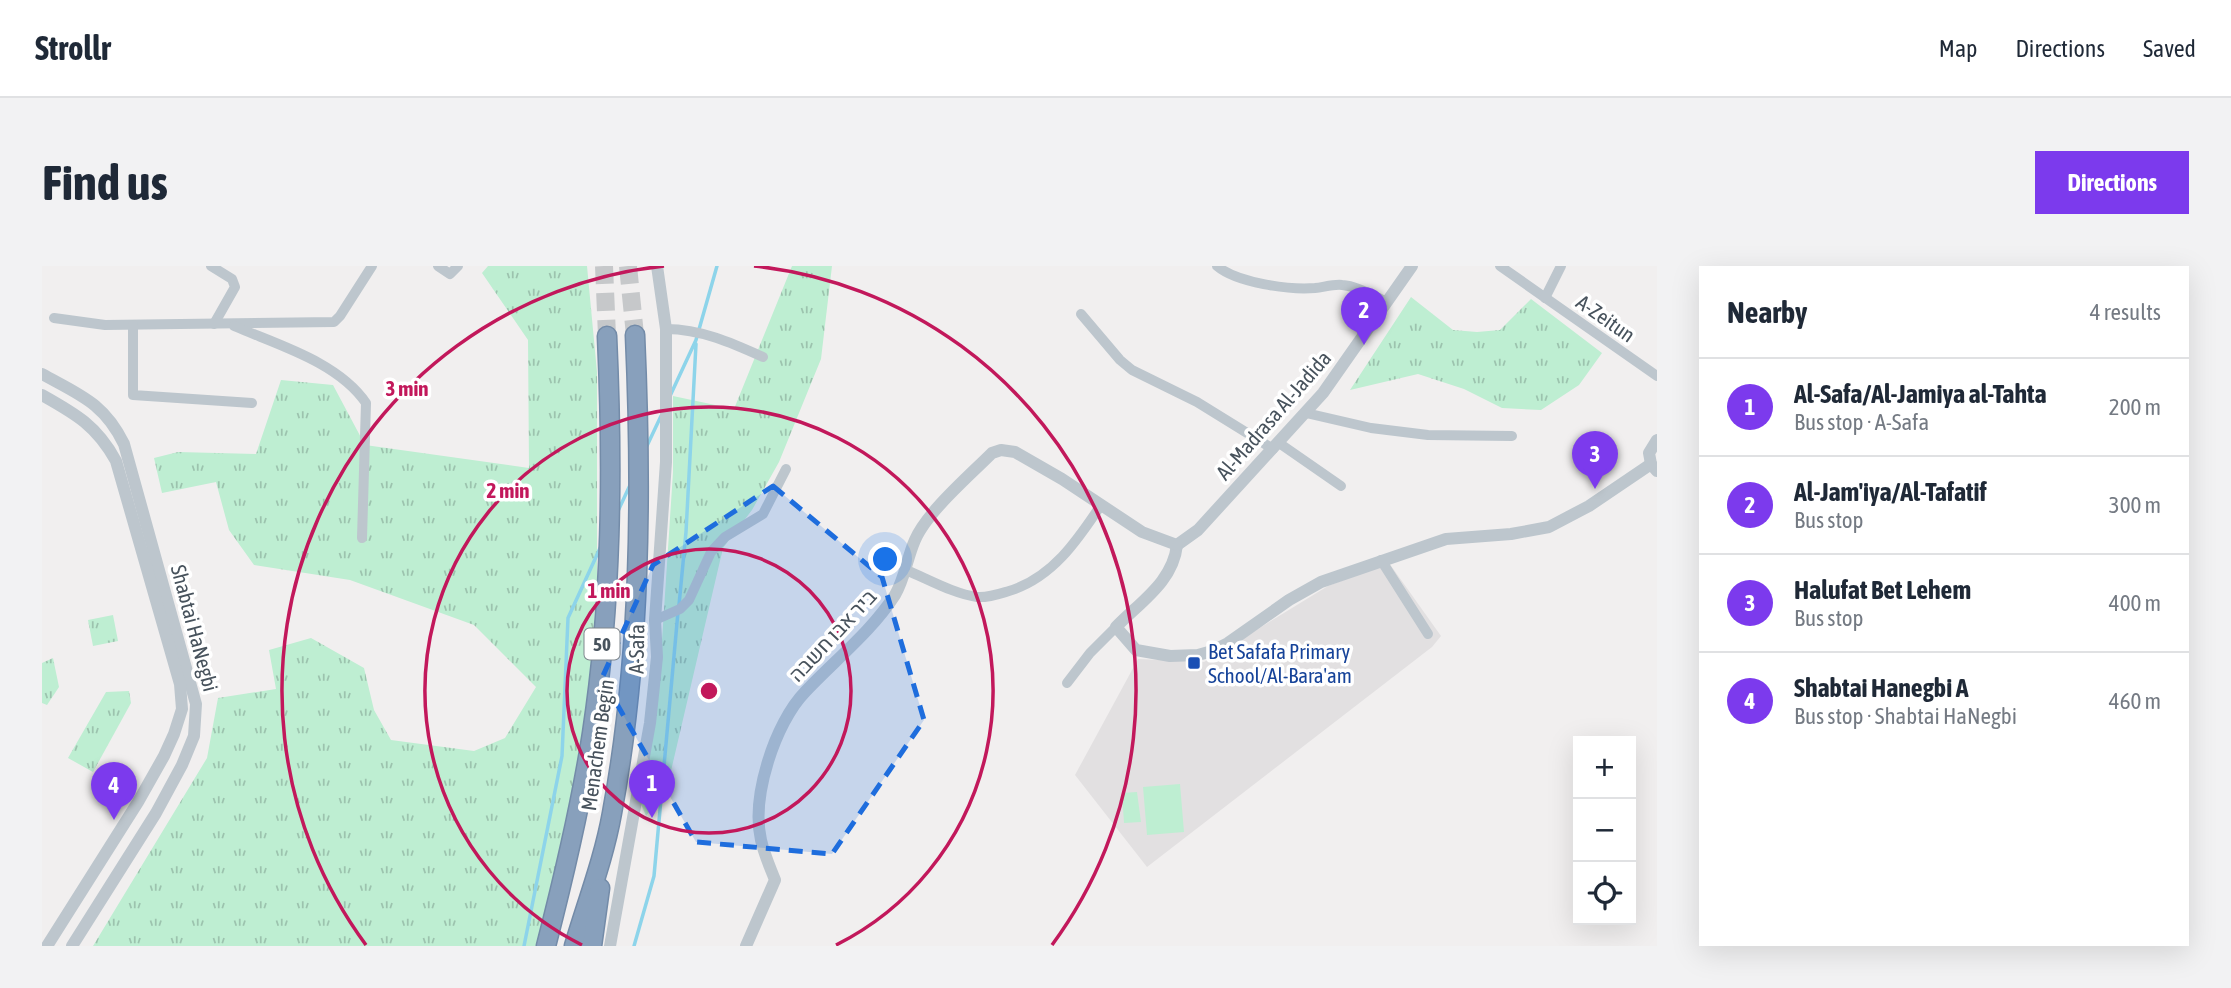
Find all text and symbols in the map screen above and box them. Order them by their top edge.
text: Strollr [35,29,111,67]
text: Map [1939,35,1977,62]
text: Directions [2015,35,2105,62]
text: Saved [2143,35,2196,62]
button: Directions [2035,151,2189,214]
text: Find us [42,154,168,210]
pin: 2 [1341,287,1387,345]
street label: A-Zeitun [1572,289,1640,347]
text: Nearby [1727,295,1807,329]
text: 4 results [2090,299,2161,325]
street label: Al-Madrasa Al-Jadida [1211,346,1335,484]
text: 3 min [386,376,428,400]
text: Al-Safa/Al-Jamiya al-Tahta [1794,379,2047,409]
text: 1 [1745,394,1755,420]
text: 200 m [2109,394,2161,420]
text: Bus stop · A-Safa [1794,409,1929,435]
pin: 3 [1572,431,1618,489]
text: Al-Jam'iya/Al-Tafatif [1794,477,1987,507]
text: 2 min [487,478,529,502]
text: 2 [1745,492,1755,518]
text: 300 m [2109,492,2161,518]
text: Bus stop [1794,507,1864,533]
your location [868,542,902,576]
street label: Shabtai HaNegbi [167,562,223,694]
text: Halufat Bet Lehem [1794,575,1971,605]
text: 1 min [588,578,630,602]
street label: ביר אבו חשבה [783,584,881,686]
text: 3 [1745,590,1755,616]
text: 400 m [2109,590,2161,616]
text: Bus stop [1794,605,1864,631]
street label: A-Safa [624,624,648,674]
road number: 50 [584,628,620,660]
place label: Bet Safafa Primary School/Al-Bara'am [1208,639,1352,687]
marker: Bet Safafa Primary School/Al-Bara'am [1186,655,1202,671]
text: Shabtai Hanegbi A [1794,673,1968,703]
street label: Menachem Begin [576,678,618,812]
centre of rings [697,679,721,703]
text: 4 [1745,688,1755,714]
text: 460 m [2109,688,2161,714]
text: Bus stop · Shabtai HaNegbi [1794,703,2017,729]
map controls [1573,736,1636,925]
button: + [1573,736,1636,799]
pin: 1 [629,760,675,818]
pin: 4 [91,762,137,820]
button: − [1573,799,1636,862]
button: locate [1573,862,1636,925]

